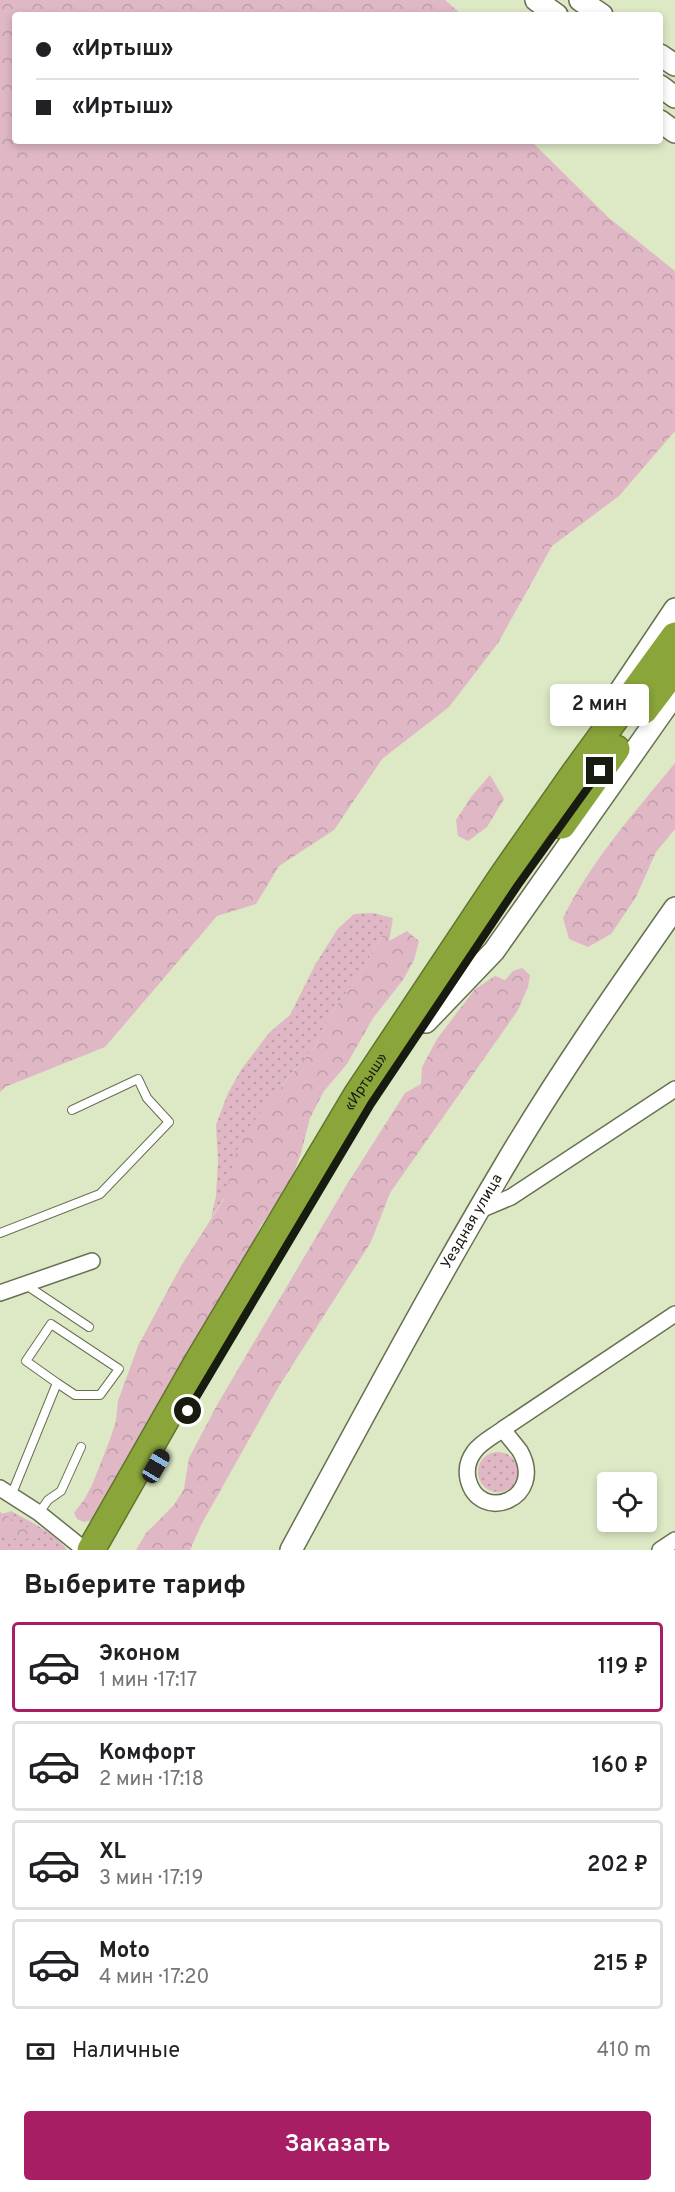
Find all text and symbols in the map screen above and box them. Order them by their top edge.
text: «Иртыш» [72,36,173,63]
text: «Иртыш» [72,94,173,121]
callout: 2 мин [550,684,650,726]
text: 2 мин [572,692,627,718]
route end [586,757,613,784]
street label: «Иртыш» [340,1049,392,1115]
street label: Уездная улица [437,1171,507,1273]
route start [174,1397,201,1424]
car [139,1446,173,1486]
map controls [597,1472,657,1532]
button: locate [597,1472,657,1532]
text: Выберите тариф [24,1569,246,1603]
icon: car [27,1640,81,1694]
text: Эконом [99,1641,180,1668]
text: 119 ₽ [598,1654,648,1681]
text: 1 мин · 17:17 [99,1668,197,1694]
icon: car [27,1739,81,1793]
text: Комфорт [99,1740,196,1767]
text: 160 ₽ [592,1753,648,1780]
text: 2 мин · 17:18 [99,1767,204,1793]
icon: car [27,1838,81,1892]
text: XL [99,1839,126,1866]
text: 202 ₽ [587,1852,648,1879]
text: 3 мин · 17:19 [99,1866,203,1892]
icon: car [27,1937,81,1991]
text: Moto [99,1938,150,1965]
text: 215 ₽ [593,1951,648,1978]
text: 4 мин · 17:20 [99,1965,209,1991]
icon: cash [24,2035,57,2068]
text: Наличные [72,2038,180,2065]
text: 410 m [597,2038,651,2064]
button: Заказать [24,2111,651,2180]

